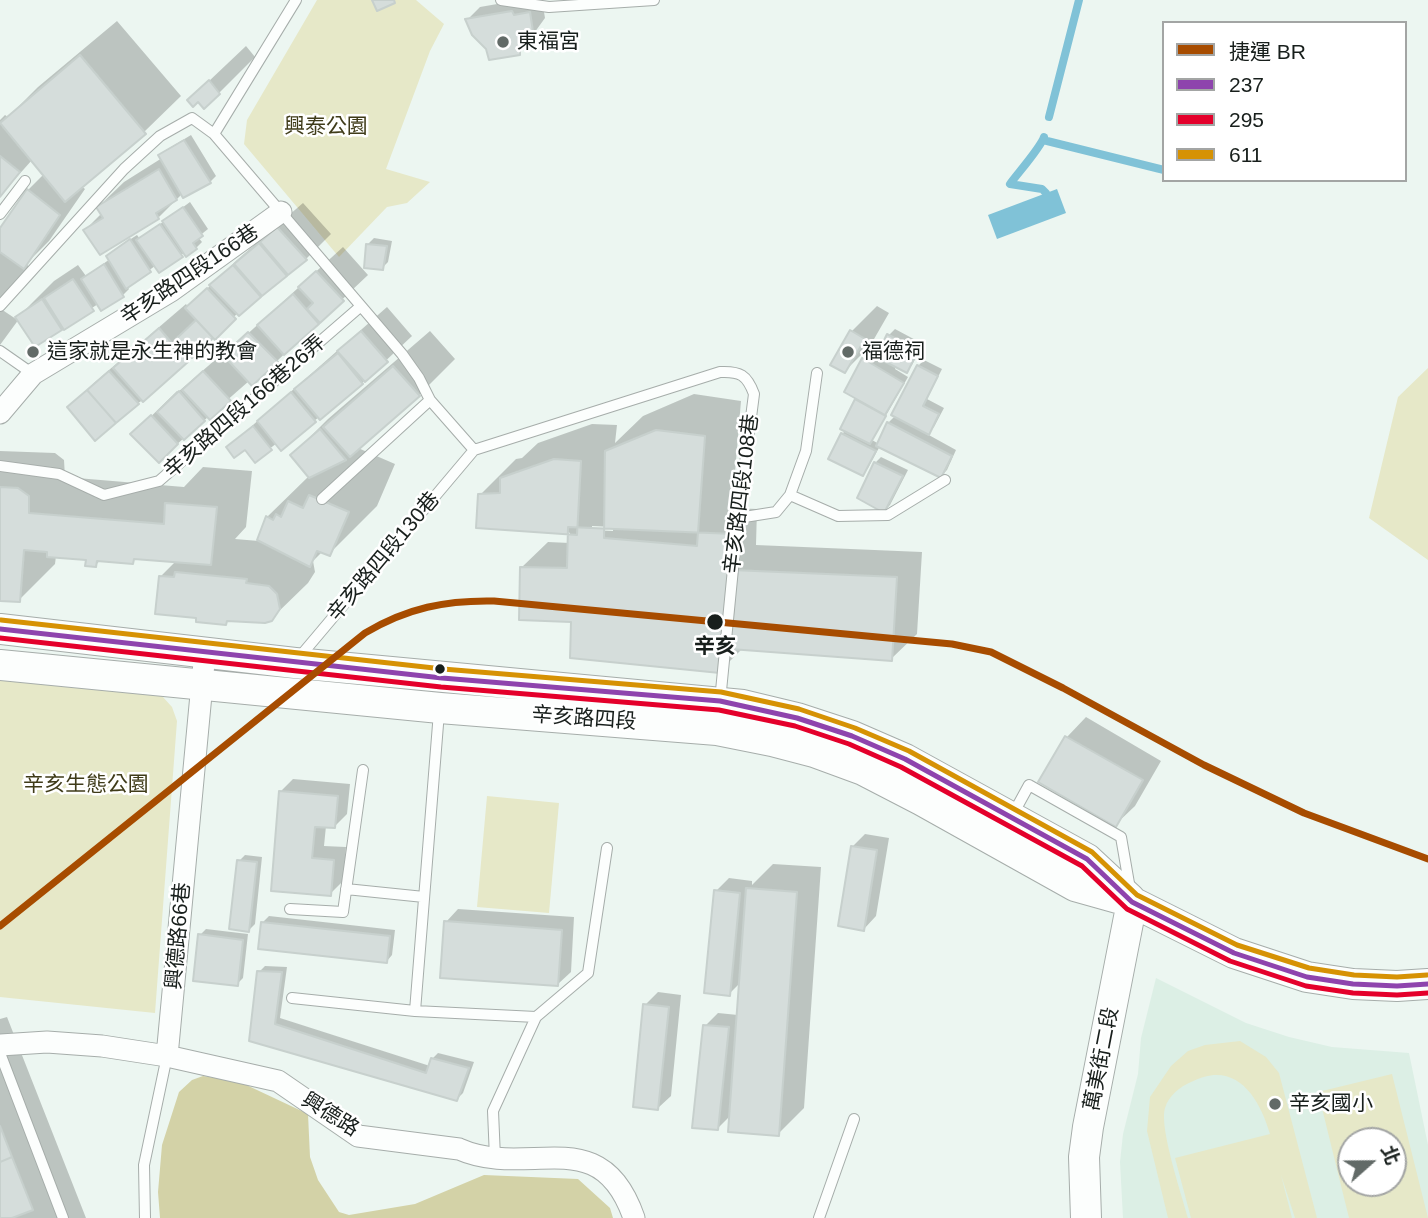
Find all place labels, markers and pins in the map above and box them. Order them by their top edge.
place label: 東福宮 [517,29,580,55]
marker: 東福宮 [495,34,511,50]
place label: 這家就是永生神的教會 [47,339,257,365]
place label: 福德祠 [862,339,925,365]
marker: 這家就是永生神的教會 [25,344,41,360]
marker: 福德祠 [840,344,856,360]
marker: 辛亥 [705,612,725,632]
place label: 辛亥 [694,634,736,660]
unlabelled marker [433,662,447,676]
place label: 辛亥國小 [1289,1091,1373,1117]
marker: 辛亥國小 [1267,1096,1283,1112]

